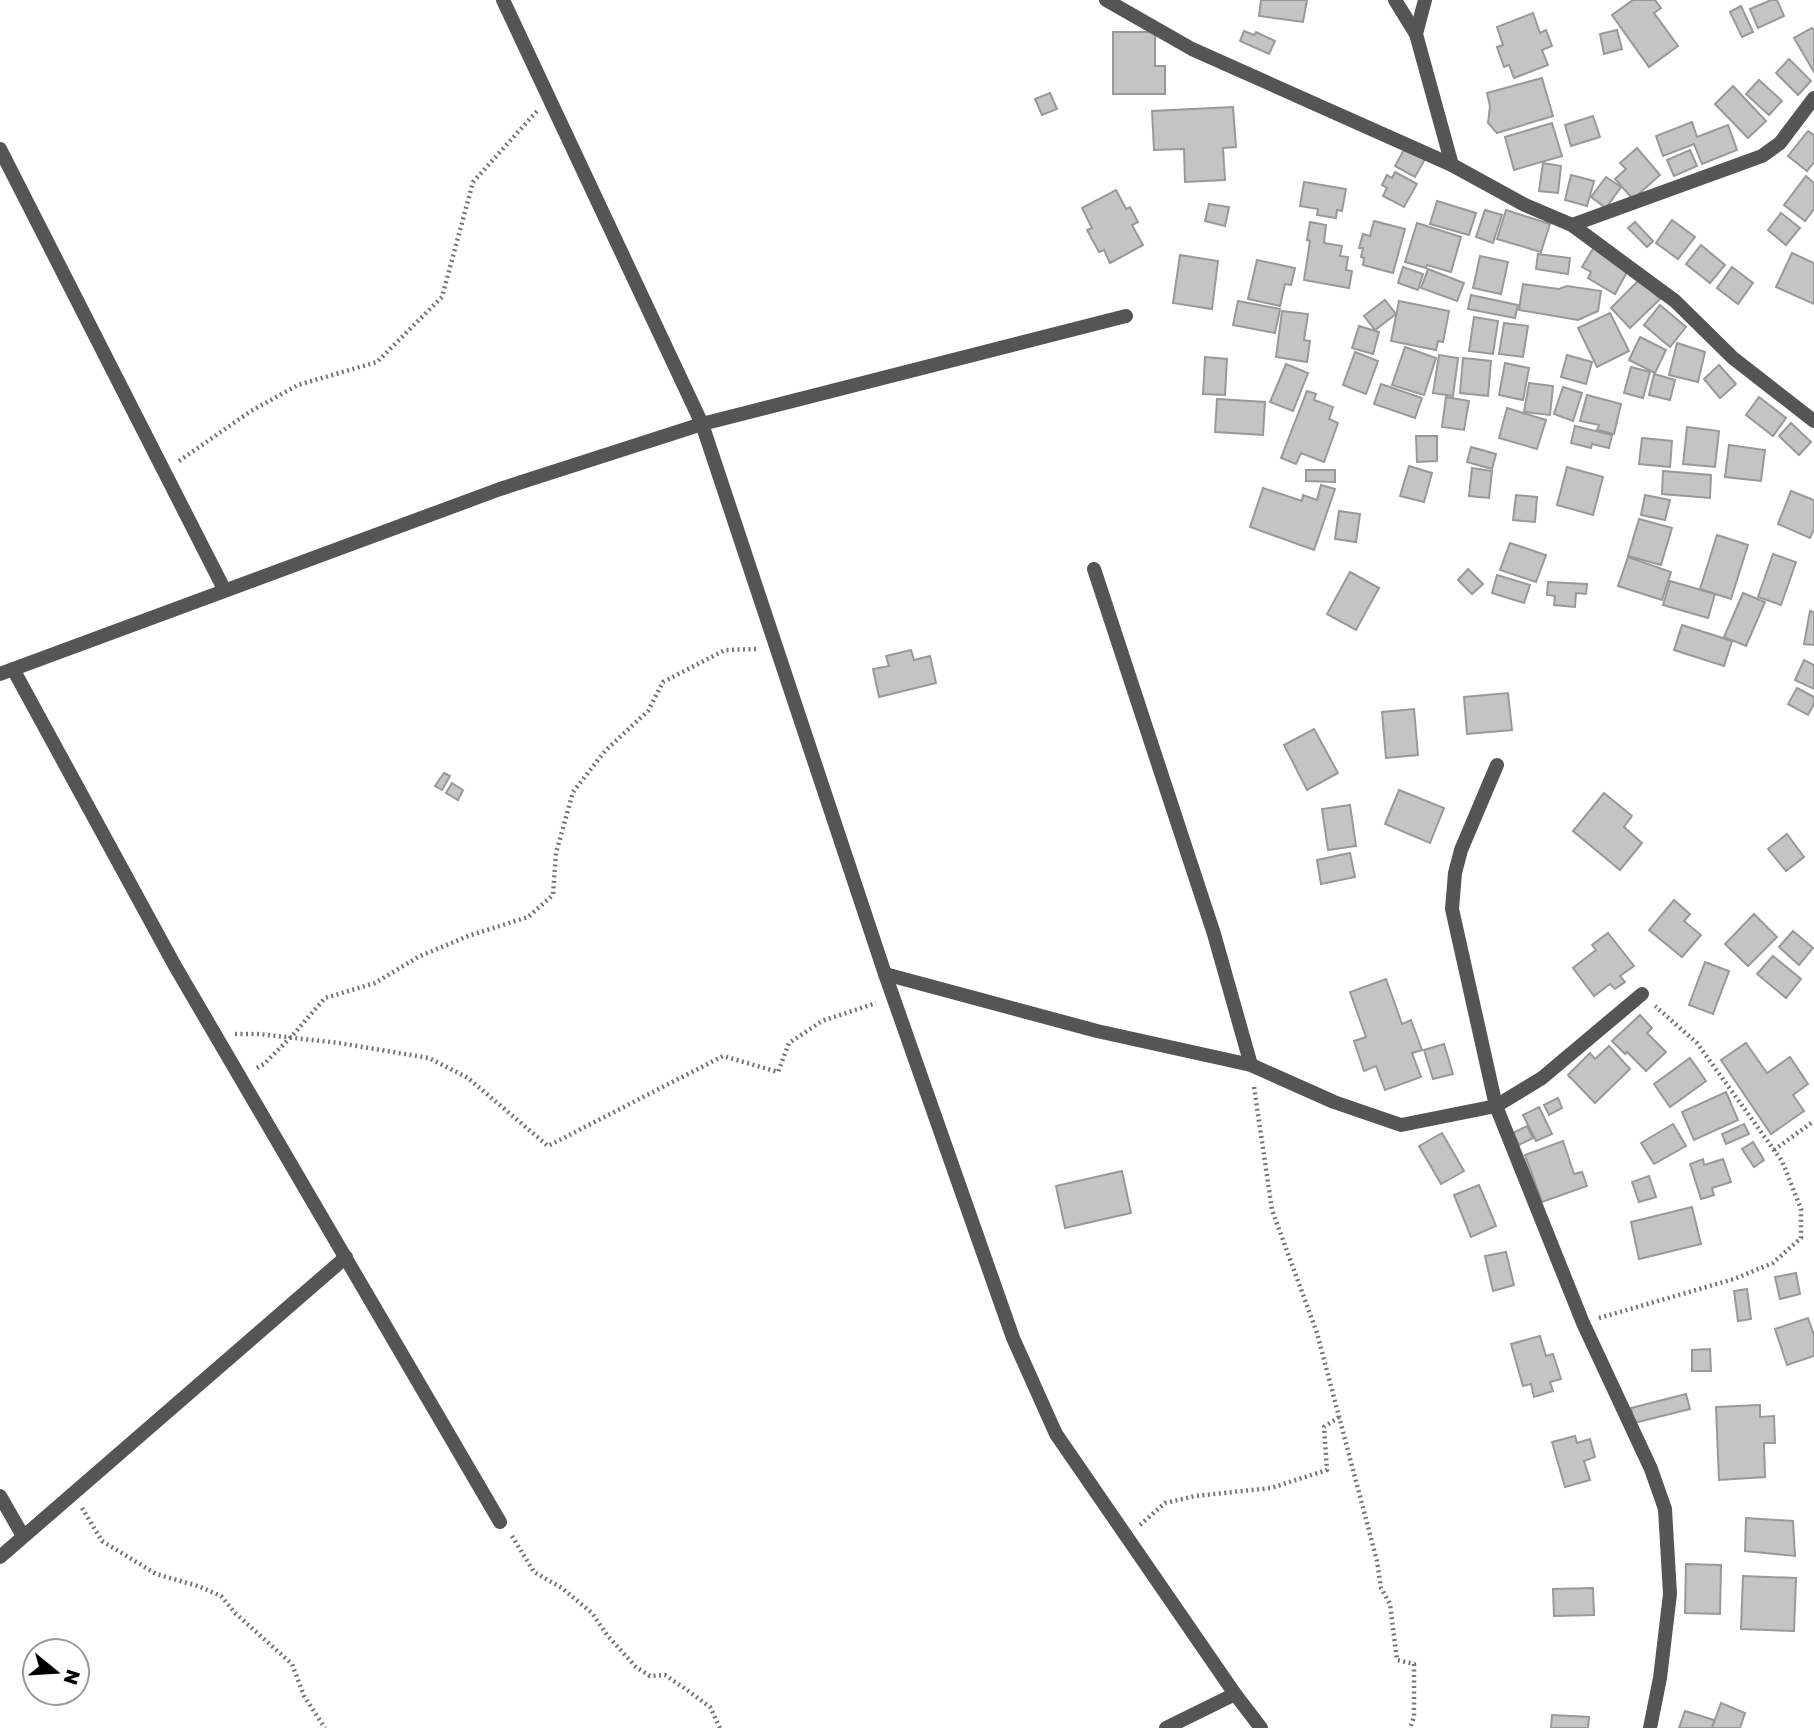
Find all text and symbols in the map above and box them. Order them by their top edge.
north arrow [21,1637,91,1707]
text: N [59,1667,86,1688]

